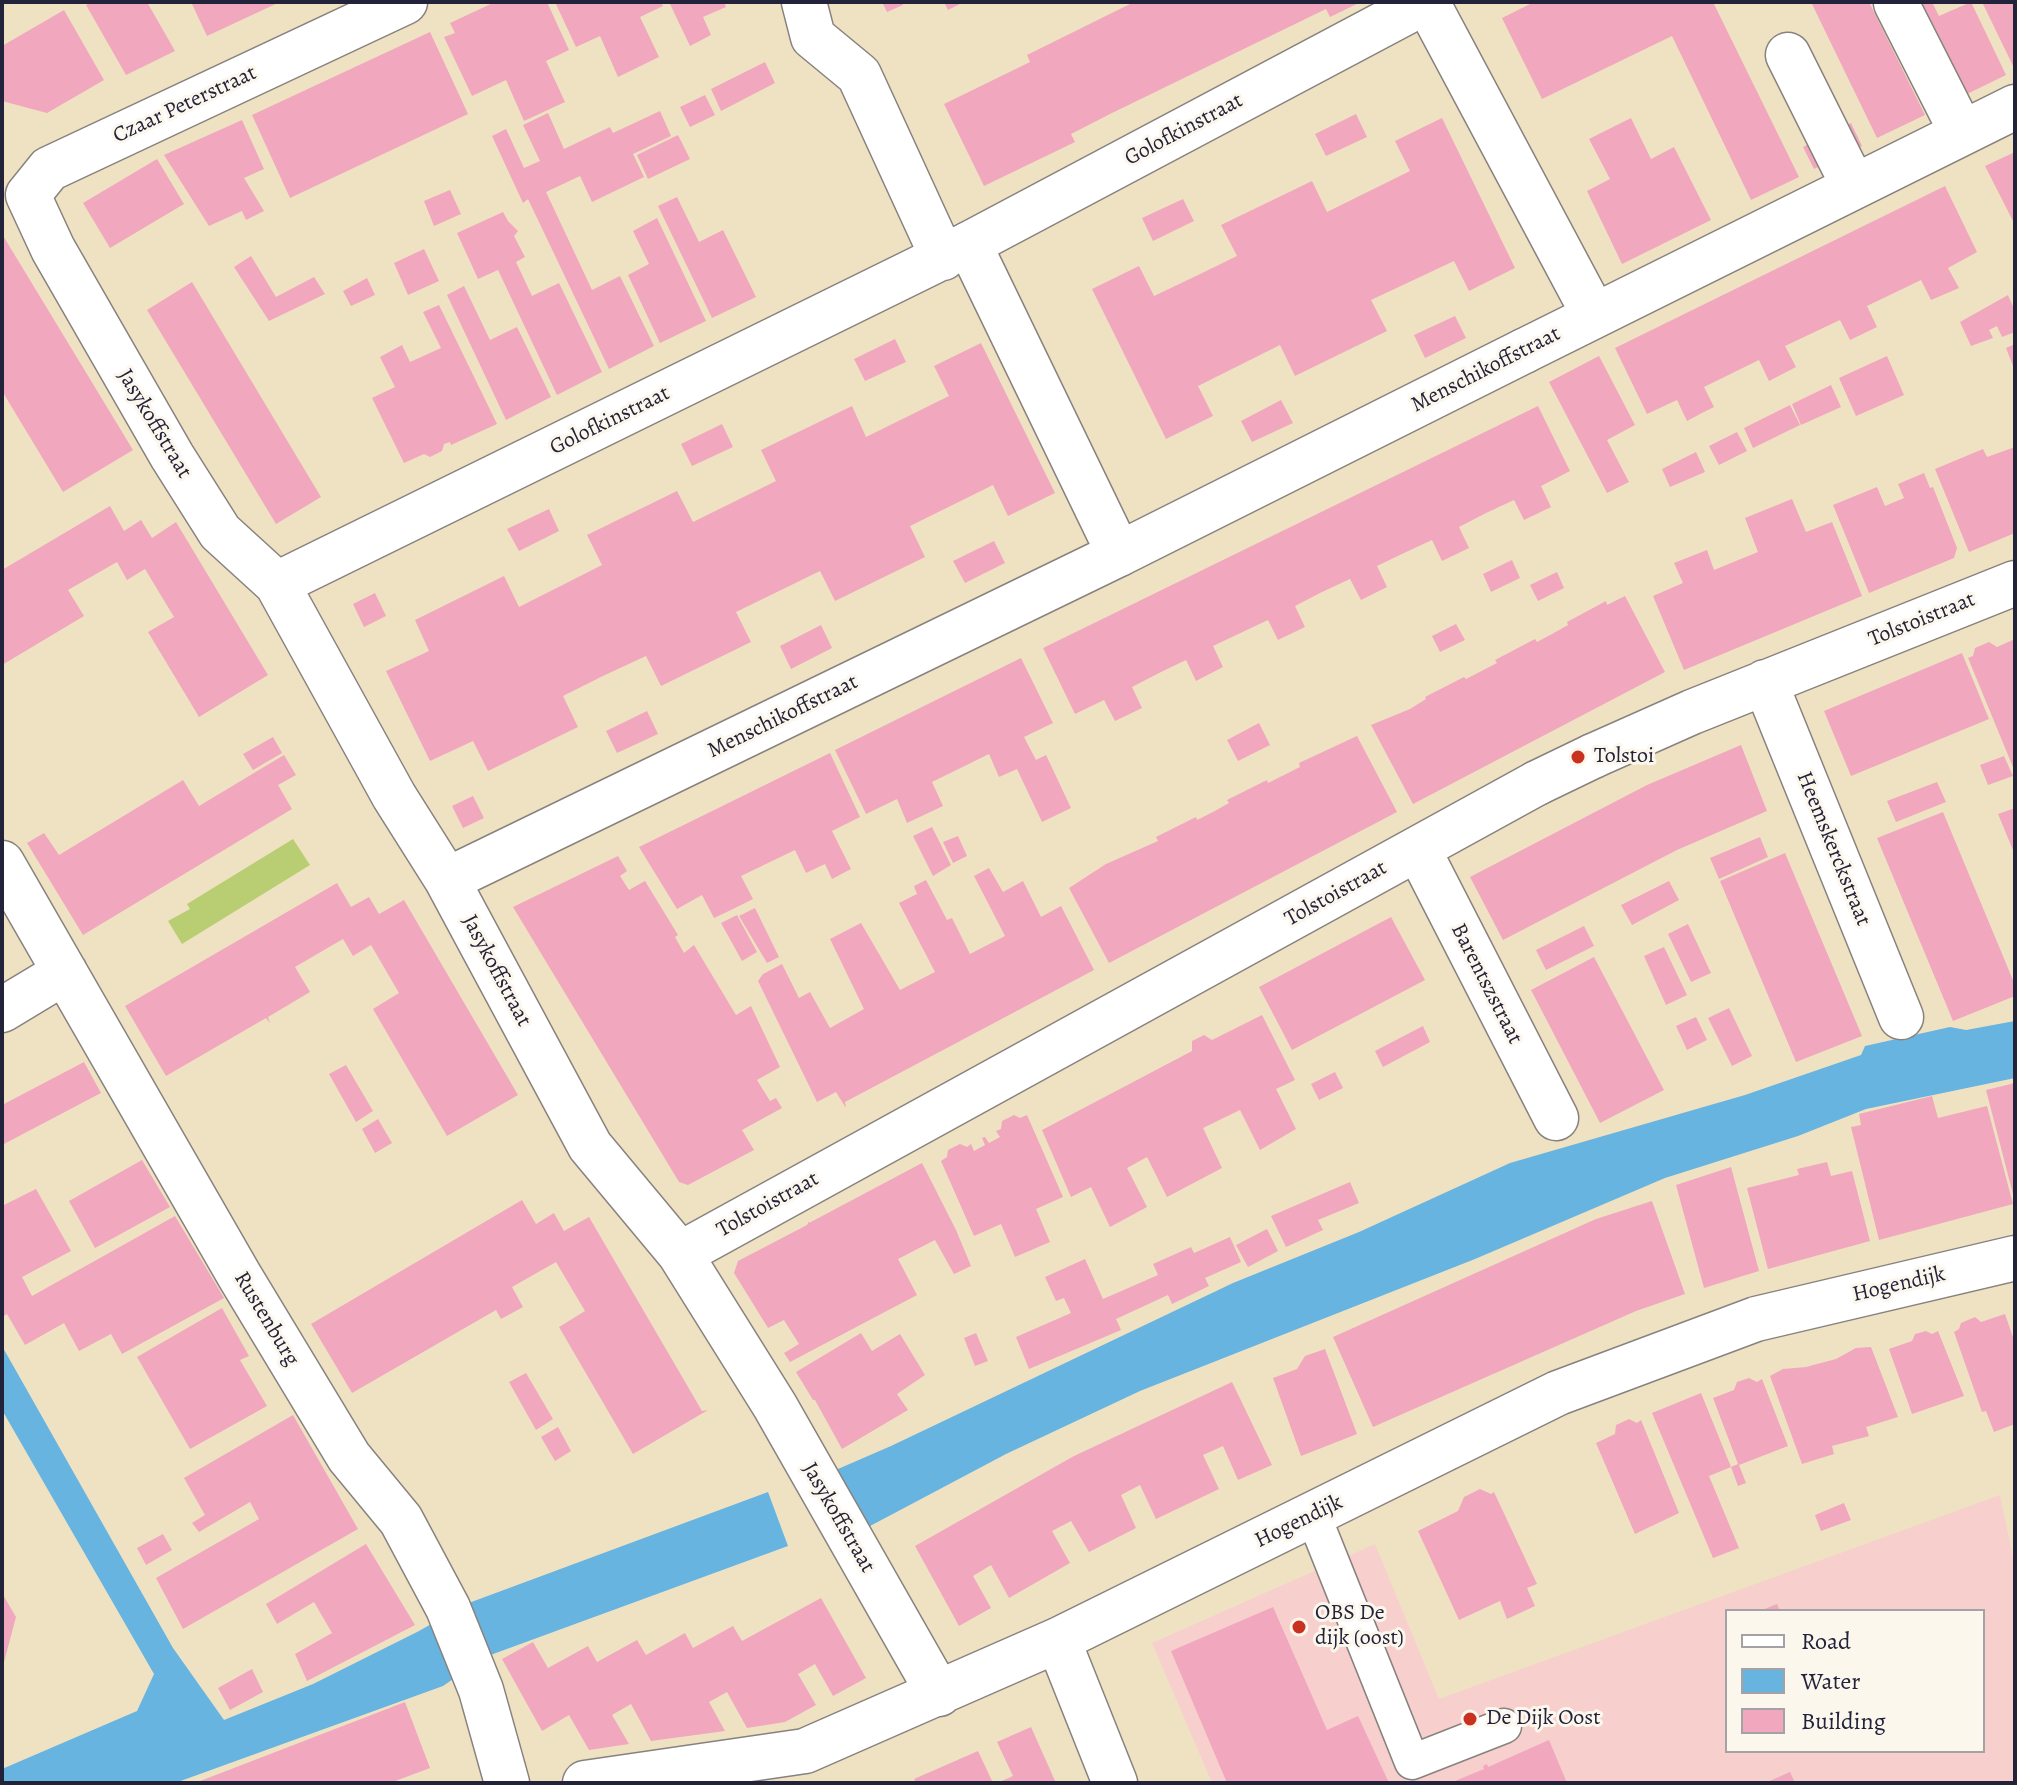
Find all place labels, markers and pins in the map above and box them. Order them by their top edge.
place label: Tolstoi [1594,744,1654,770]
marker: Tolstoi [1569,748,1587,766]
place label: OBS De dijk (oost) [1315,1601,1404,1652]
marker: OBS De dijk (oost) [1290,1618,1308,1636]
place label: De Dijk Oost [1486,1706,1600,1732]
marker: De Dijk Oost [1461,1710,1479,1728]

